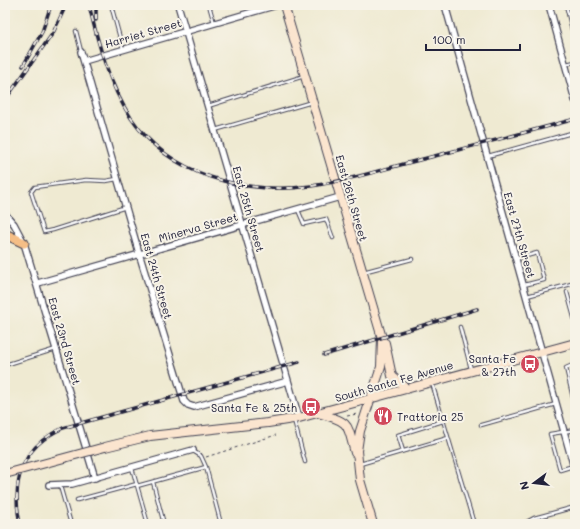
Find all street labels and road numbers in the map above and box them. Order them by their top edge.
street label: Harriet Street [103,15,183,51]
street label: East 26th Street [332,153,372,243]
street label: East 25th Street [230,164,269,254]
street label: East 27th Street [501,190,539,280]
street label: Minerva Street [157,208,240,245]
street label: East 24th Street [138,231,177,321]
street label: East 23rd Street [45,295,85,387]
street label: South Santa Fe Avenue [333,357,455,405]

